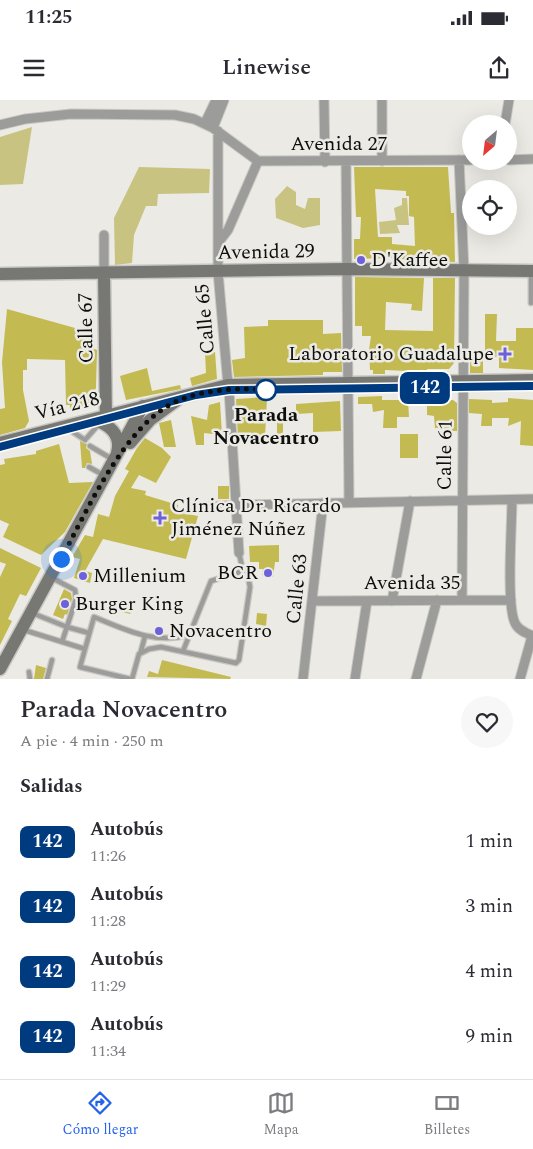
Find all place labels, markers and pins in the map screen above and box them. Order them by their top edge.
place label: D'Kaffee [371,245,448,275]
marker: D'Kaffee [355,254,367,266]
place label: Laboratorio Guadalupe [288,339,494,369]
marker: Laboratorio Guadalupe [498,347,512,361]
marker: Parada Novacentro [255,379,277,401]
place label: Parada Novacentro [213,400,319,453]
place label: Clínica Dr. Ricardo Jiménez Núñez [171,491,341,544]
marker: Clínica Dr. Ricardo Jiménez Núñez [153,511,167,525]
place label: BCR [217,558,259,588]
place label: Millenium [93,561,186,591]
marker: BCR [262,567,274,579]
marker: Millenium [77,570,89,582]
place label: Burger King [75,589,184,619]
marker: Burger King [59,598,71,610]
place label: Novacentro [169,616,272,646]
marker: Novacentro [153,625,165,637]

